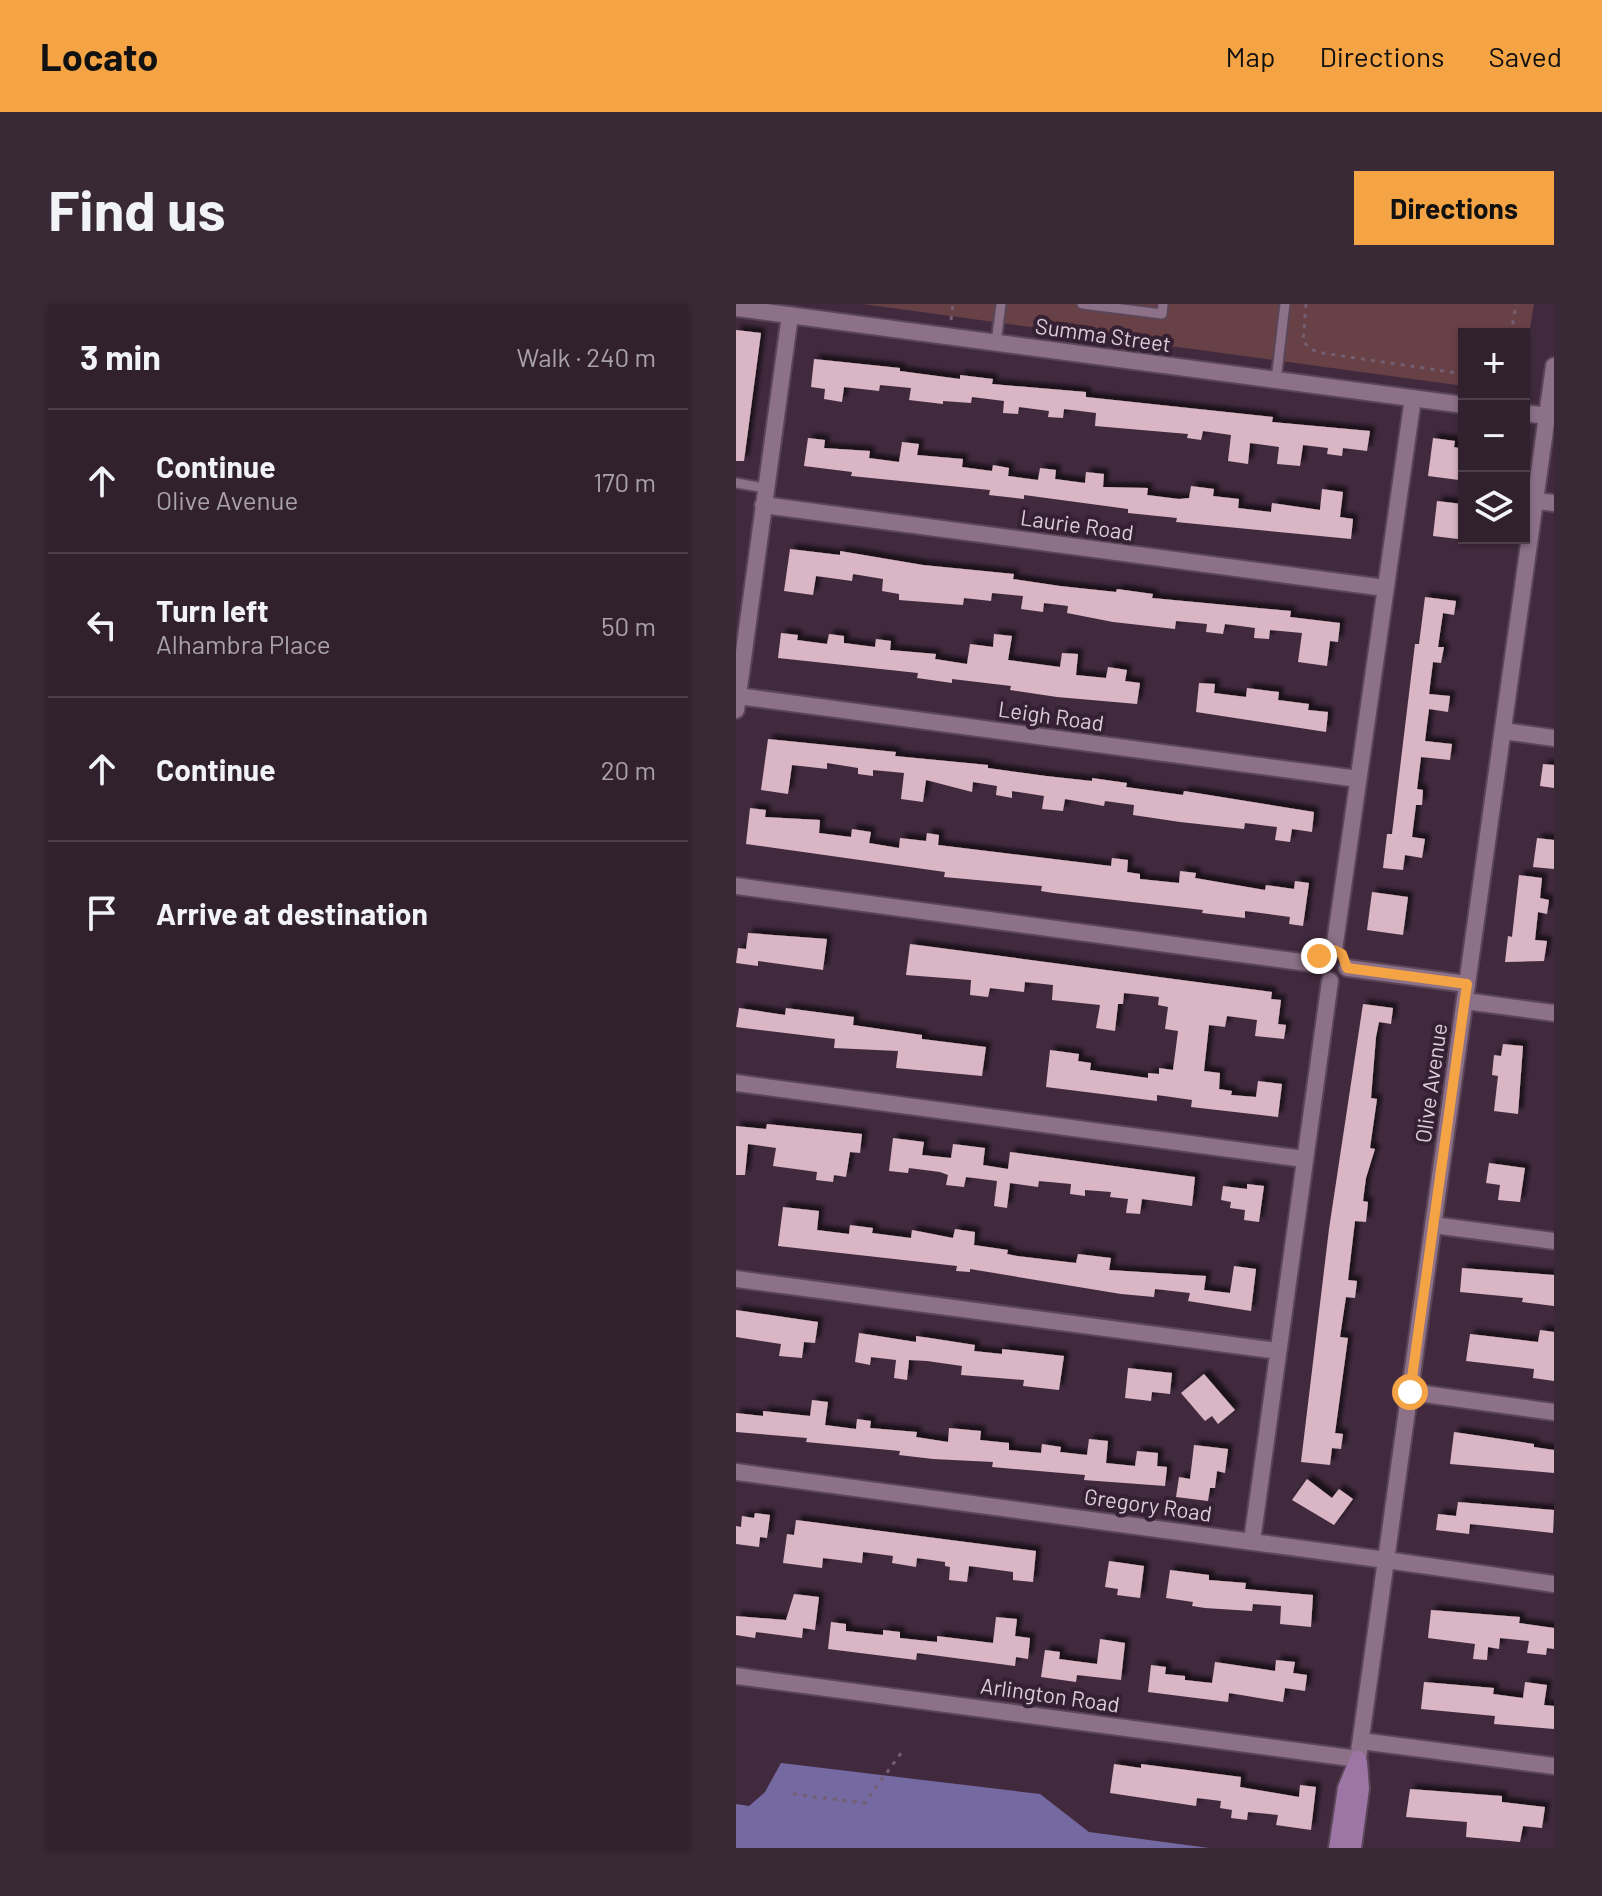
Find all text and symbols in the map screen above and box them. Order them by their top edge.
text: Locato [40,33,158,79]
text: Map [1226,39,1275,73]
text: Directions [1319,39,1445,73]
text: Saved [1489,39,1562,73]
button: Directions [1354,171,1554,245]
text: Find us [48,175,226,242]
street label: Summa Street [1034,312,1173,356]
map controls [1458,328,1530,544]
button: + [1458,328,1530,400]
text: 3 min [80,336,161,377]
text: Walk · 240 m [517,341,656,372]
button: − [1458,400,1530,472]
text: Continue [156,448,276,484]
icon: ahead [80,459,124,503]
text: 170 m [593,466,656,497]
button: layers [1458,472,1530,544]
text: Olive Avenue [156,484,298,515]
street label: Laurie Road [1019,503,1135,545]
text: Turn left [156,592,269,628]
icon: left [80,603,124,647]
text: 50 m [601,610,656,641]
text: Alhambra Place [156,628,331,659]
street label: Leigh Road [997,695,1106,735]
icon: ahead [80,747,124,791]
text: Continue [156,751,276,787]
text: 20 m [601,754,656,785]
icon: arrive [80,891,124,935]
text: Arrive at destination [156,895,428,931]
route end [1301,938,1337,974]
street label: Olive Avenue [1409,1021,1451,1144]
route start [1392,1374,1428,1410]
street label: Gregory Road [1083,1482,1214,1526]
street label: Arlington Road [979,1671,1121,1717]

